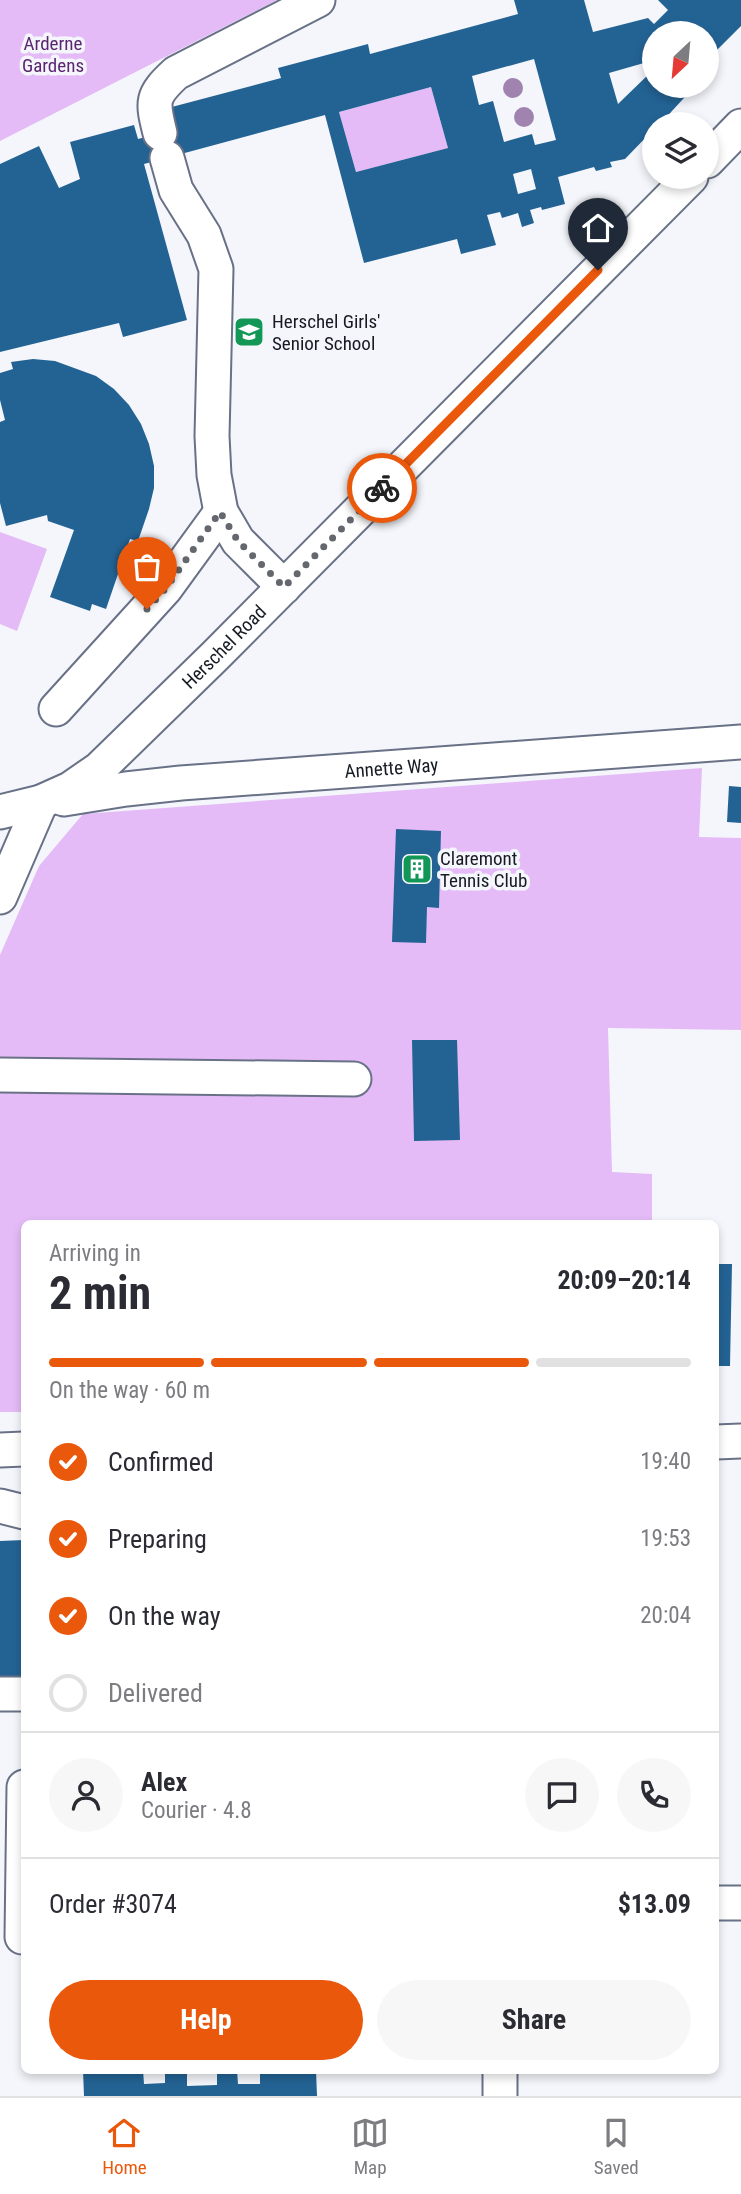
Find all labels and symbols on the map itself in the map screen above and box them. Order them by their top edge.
north arrow [642,21,719,98]
park label: Arderne Gardens [22,32,84,77]
pin [568,198,628,270]
place label: Herschel Girls' Senior School [272,310,380,355]
school or university icon: Herschel Girls' Senior School [232,315,266,349]
courier [347,453,417,523]
pin [117,537,177,609]
street label: Herschel Road [177,600,271,694]
street label: Annette Way [344,753,439,783]
place label: Claremont Tennis Club [440,847,527,892]
building icon: Claremont Tennis Club [400,852,434,886]

